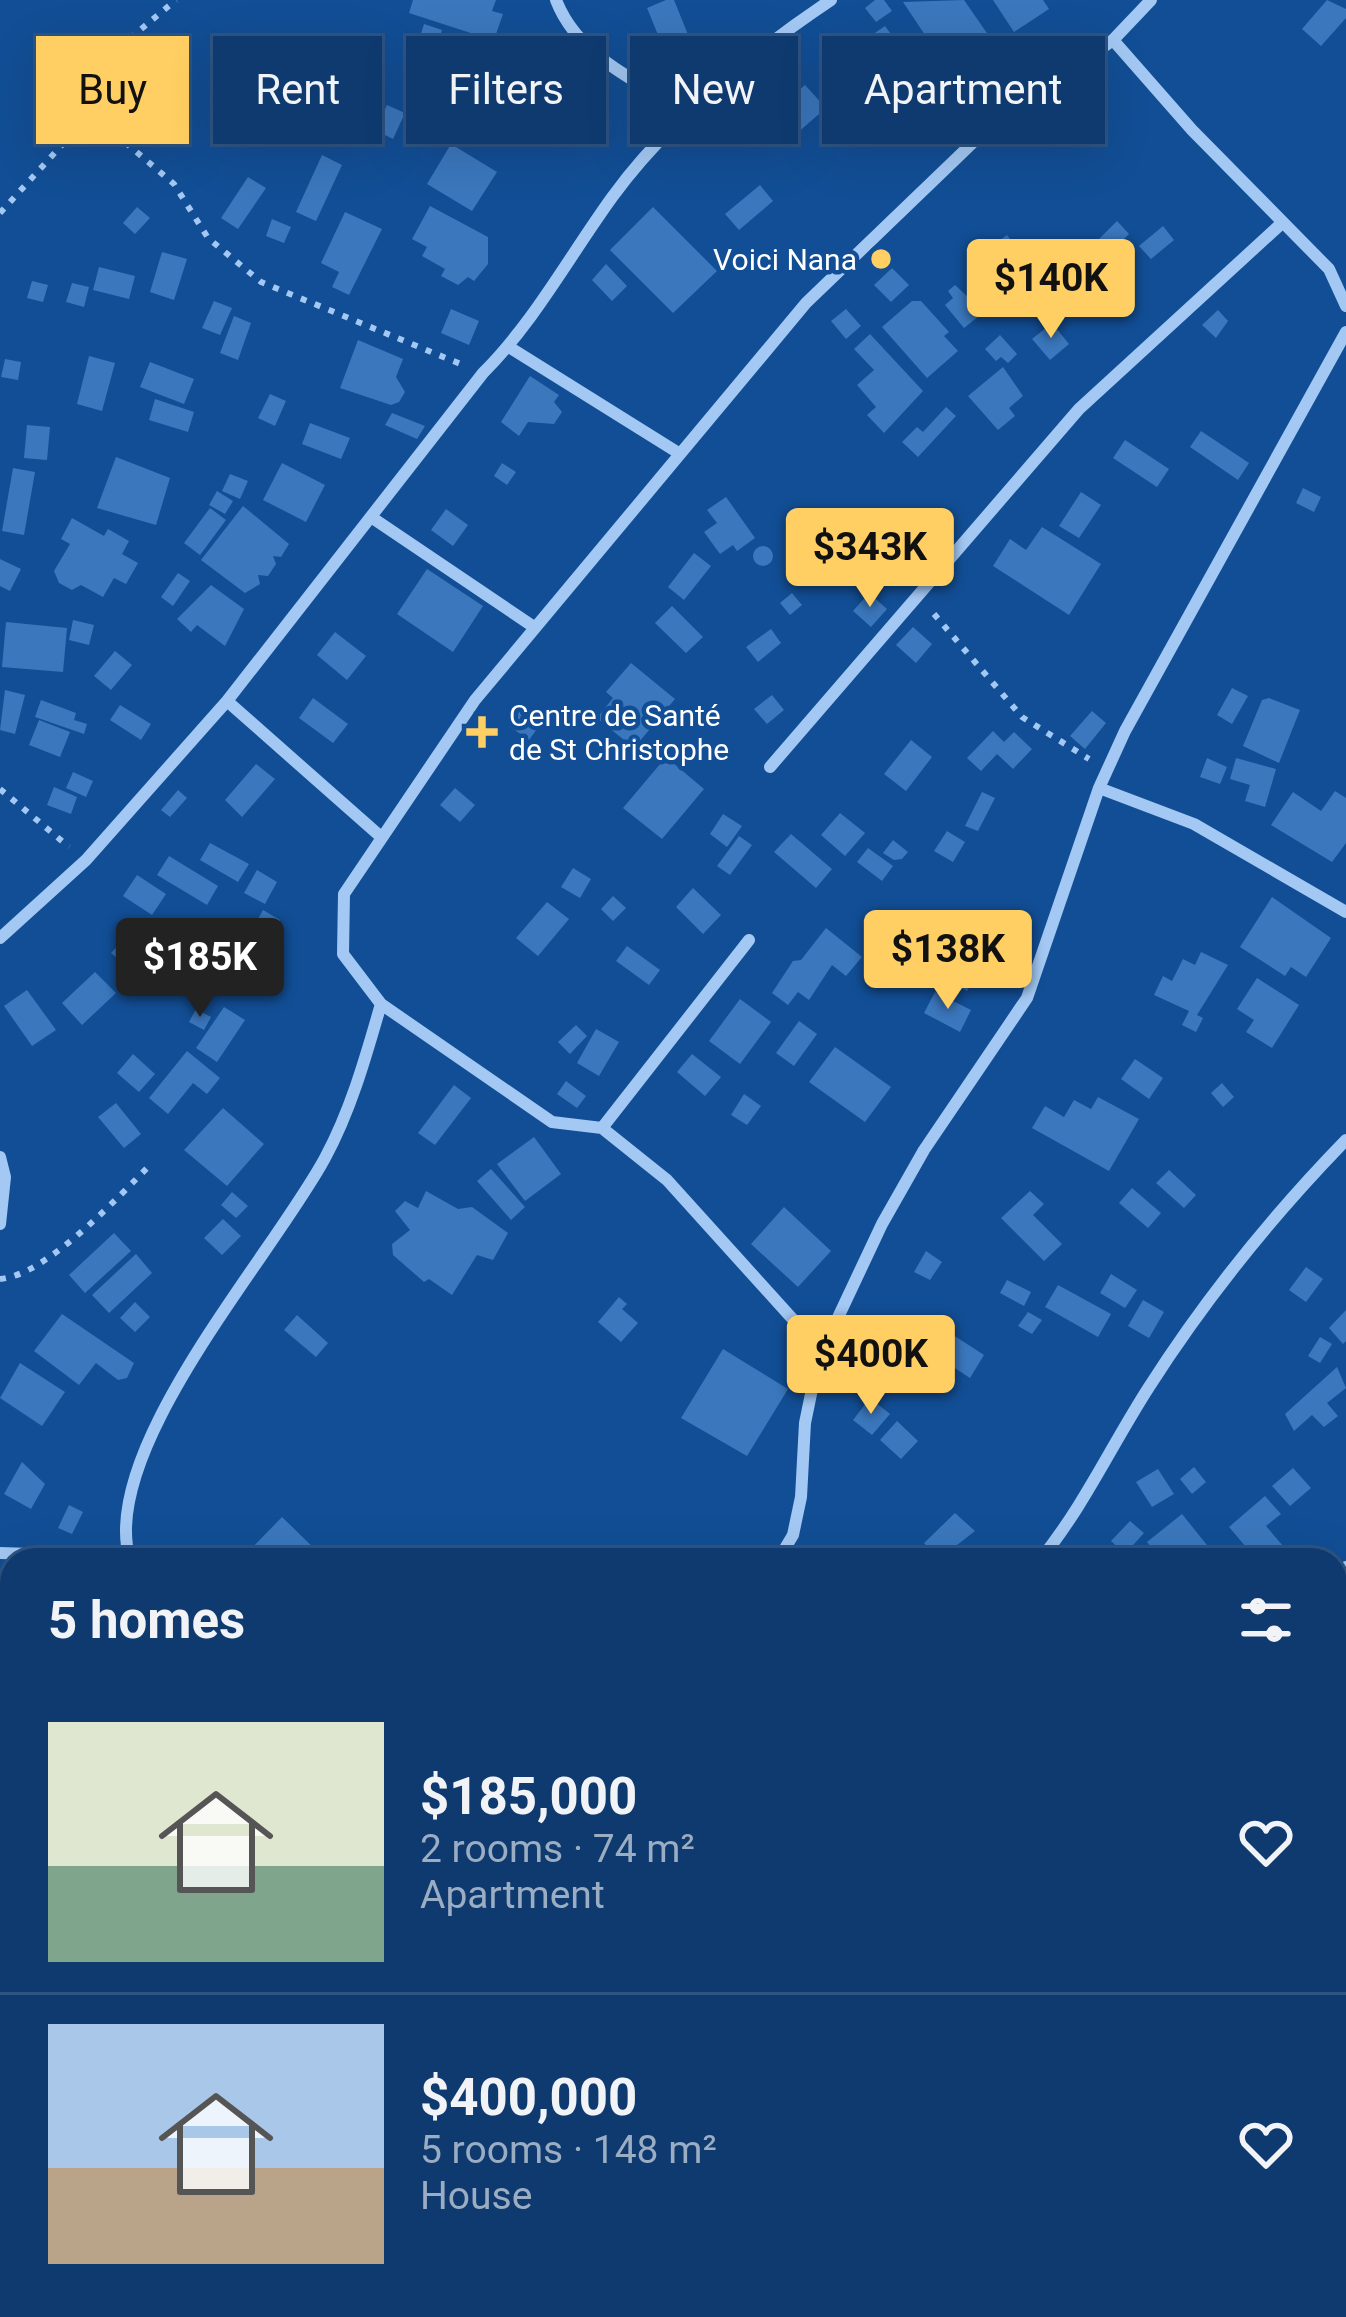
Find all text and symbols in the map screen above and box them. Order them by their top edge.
chip: Buy [36,36,189,144]
chip: Rent [213,36,382,144]
chip: Filters [406,36,606,144]
chip: New [630,36,798,144]
chip: Apartment [822,36,1105,144]
pin: $140K [967,239,1135,341]
place label: Voici Nana [713,242,857,277]
marker: Voici Nana [868,246,894,272]
text: $140K [994,255,1108,301]
pin: $343K [786,508,954,610]
text: $343K [813,524,927,570]
place label: Centre de Santé de St Christophe [509,698,729,767]
marker: Centre de Santé de St Christophe [466,716,498,748]
pin: $138K [864,910,1032,1012]
pin: $185K [116,918,284,1020]
text: $138K [891,926,1005,972]
text: $185K [143,934,257,980]
pin: $400K [787,1315,955,1417]
text: $400K [814,1331,928,1377]
icon: filters [1233,1587,1299,1653]
text: 5 homes [48,1591,245,1650]
text: $185,000 [420,1767,637,1826]
icon: home [144,1770,288,1914]
icon: heart [1233,1809,1299,1875]
text: 2 rooms · 74 m² [420,1826,695,1872]
text: Apartment [420,1872,605,1918]
text: $400,000 [420,2068,637,2127]
icon: home [144,2072,288,2216]
icon: heart [1233,2111,1299,2177]
text: 5 rooms · 148 m² [420,2127,717,2173]
text: House [420,2173,532,2219]

